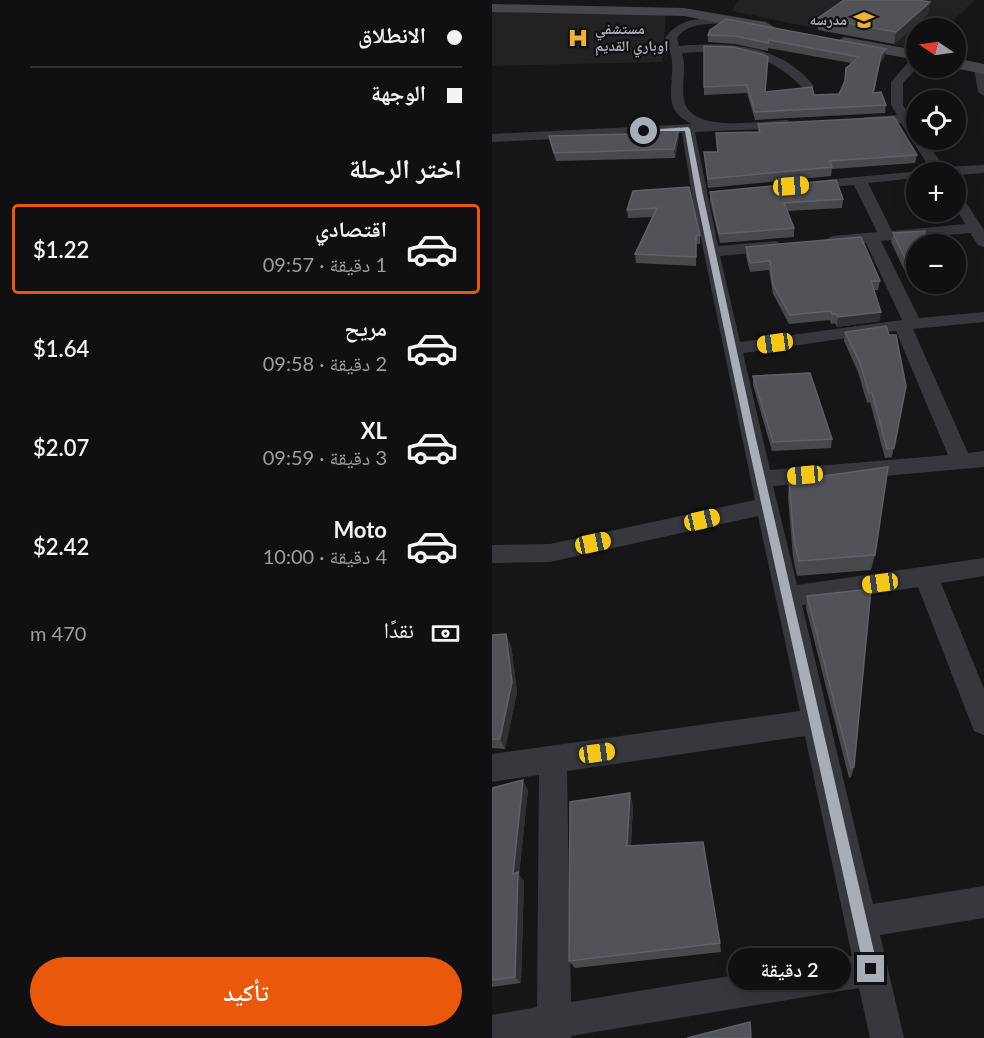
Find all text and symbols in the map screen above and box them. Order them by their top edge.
school or university icon: مدرسه [852,8,876,32]
place label: مدرسه [809,10,847,28]
north arrow [906,18,966,78]
map controls [906,18,966,294]
place label: مستشفي اوباري القديم [595,19,668,58]
text: الانطلاق [358,21,426,48]
hospital icon: مستشفي اوباري القديم [566,26,590,50]
text: الوجهة [371,79,426,106]
button: locate [906,90,966,150]
route start [630,117,657,144]
text: اختر الرحلة [349,151,462,184]
button: + [906,162,966,222]
car [772,175,810,197]
text: اقتصادي [315,215,387,242]
icon: car [405,222,459,276]
button: − [906,234,966,294]
text: $1.22 [33,236,89,263]
text: 1 دقيقة · 09:57 [263,252,387,276]
text: مريح [344,314,387,341]
icon: car [405,321,459,375]
car [756,332,794,354]
text: $1.64 [33,335,89,362]
text: 2 دقيقة · 09:58 [263,351,387,375]
text: XL [361,417,387,444]
icon: car [405,420,459,474]
text: $2.07 [33,434,89,461]
text: 3 دقيقة · 09:59 [263,445,387,469]
car [786,464,824,486]
car [682,507,722,533]
text: Moto [333,516,387,543]
icon: car [405,519,459,573]
car [574,530,612,556]
text: $2.42 [33,533,89,560]
text: 4 دقيقة · 10:00 [263,544,387,568]
car [861,572,899,594]
text: نقدًا [384,616,414,643]
icon: cash [429,617,462,650]
text: 470 m [30,621,86,645]
car [578,742,616,764]
callout: 2 دقيقة [727,948,850,990]
route end [857,955,884,982]
button: تأكيد [30,957,462,1026]
text: 2 دقيقة [760,957,819,981]

